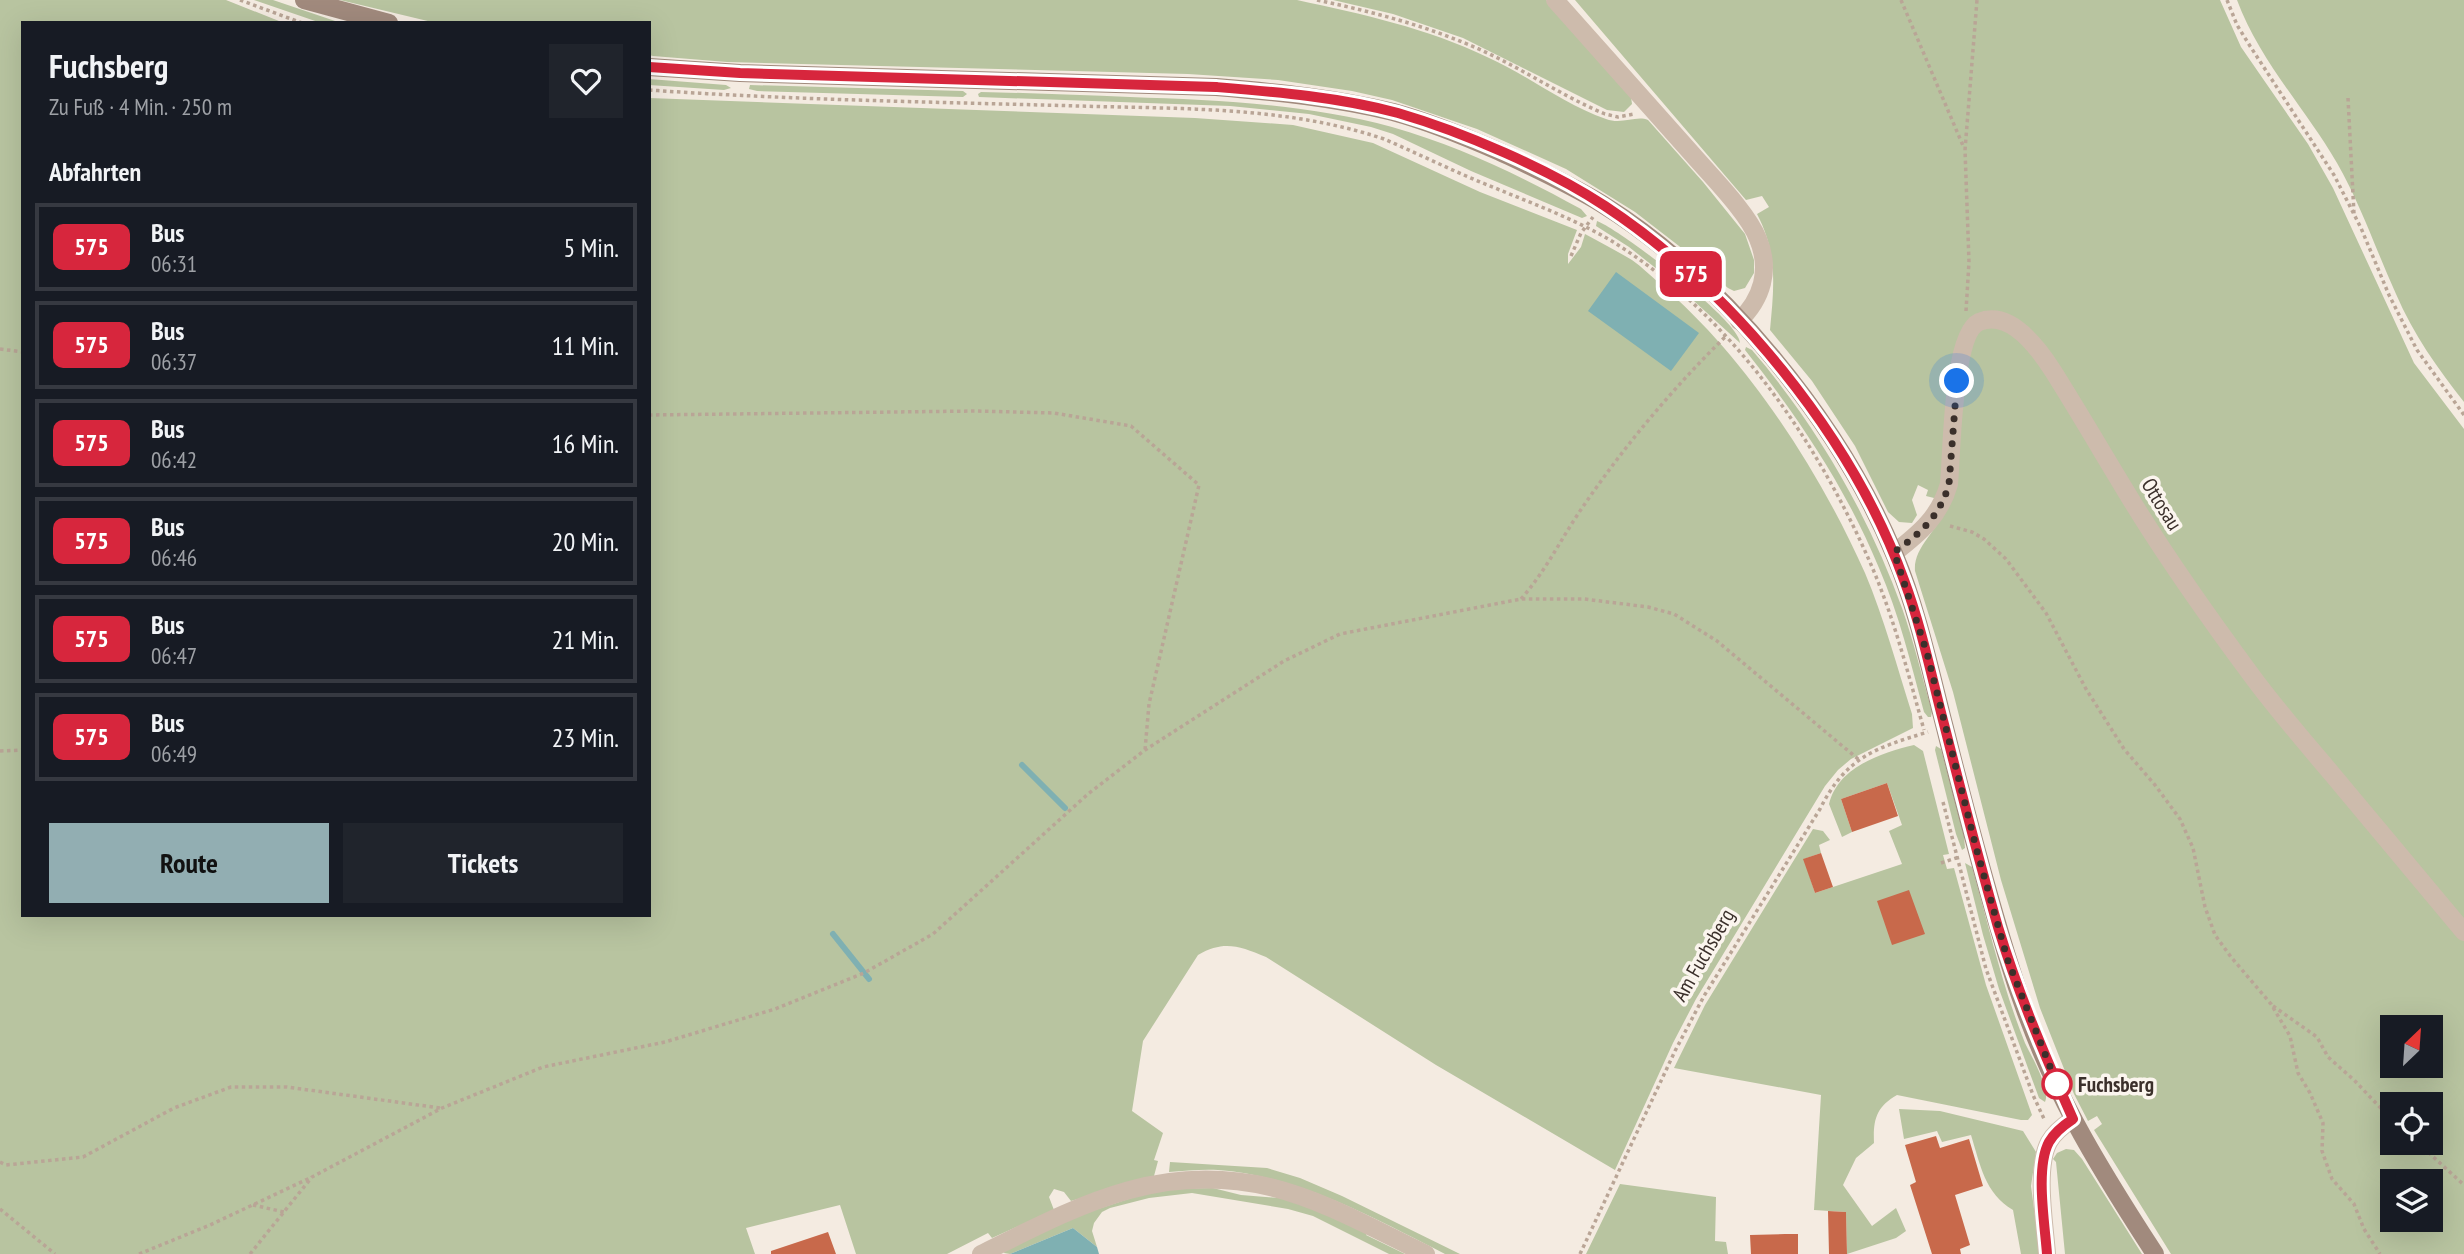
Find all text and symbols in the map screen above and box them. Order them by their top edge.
text: Fuchsberg [49,44,169,87]
button: heart [549,44,623,118]
text: Zu Fuß · 4 Min. · 250 m [49,92,232,121]
text: Abfahrten [49,155,141,188]
text: Bus [151,216,184,249]
text: 575 [74,231,109,262]
text: 5 Min. [564,231,619,264]
text: 06:31 [151,249,197,278]
line badge: 575 [1651,251,1731,297]
text: 575 [1674,258,1708,289]
text: Bus [151,314,184,347]
text: 575 [74,329,109,360]
text: 11 Min. [552,329,619,362]
text: 06:37 [151,347,197,376]
your location [1939,363,1974,398]
text: Bus [151,412,184,445]
text: 575 [74,427,109,458]
text: 16 Min. [552,427,619,460]
text: 06:42 [151,445,197,474]
street label: Ottosau [2136,473,2188,535]
text: Bus [151,510,184,543]
text: 575 [74,525,109,556]
text: 20 Min. [552,525,619,558]
text: 06:46 [151,543,197,572]
text: Bus [151,608,184,641]
text: 575 [74,623,109,654]
text: 21 Min. [552,623,619,656]
text: 06:47 [151,641,197,670]
text: Bus [151,706,184,739]
text: 575 [74,721,109,752]
text: 23 Min. [552,721,619,754]
text: 06:49 [151,739,197,768]
button: Route [49,823,329,903]
button: Tickets [343,823,623,903]
street label: Am Fuchsberg [1666,904,1740,1006]
north arrow [2380,1015,2443,1078]
map controls [2380,1015,2443,1232]
marker: Fuchsberg [2042,1069,2072,1099]
place label: Fuchsberg [2078,1071,2154,1098]
button: locate [2380,1092,2443,1155]
button: layers [2380,1169,2443,1232]

